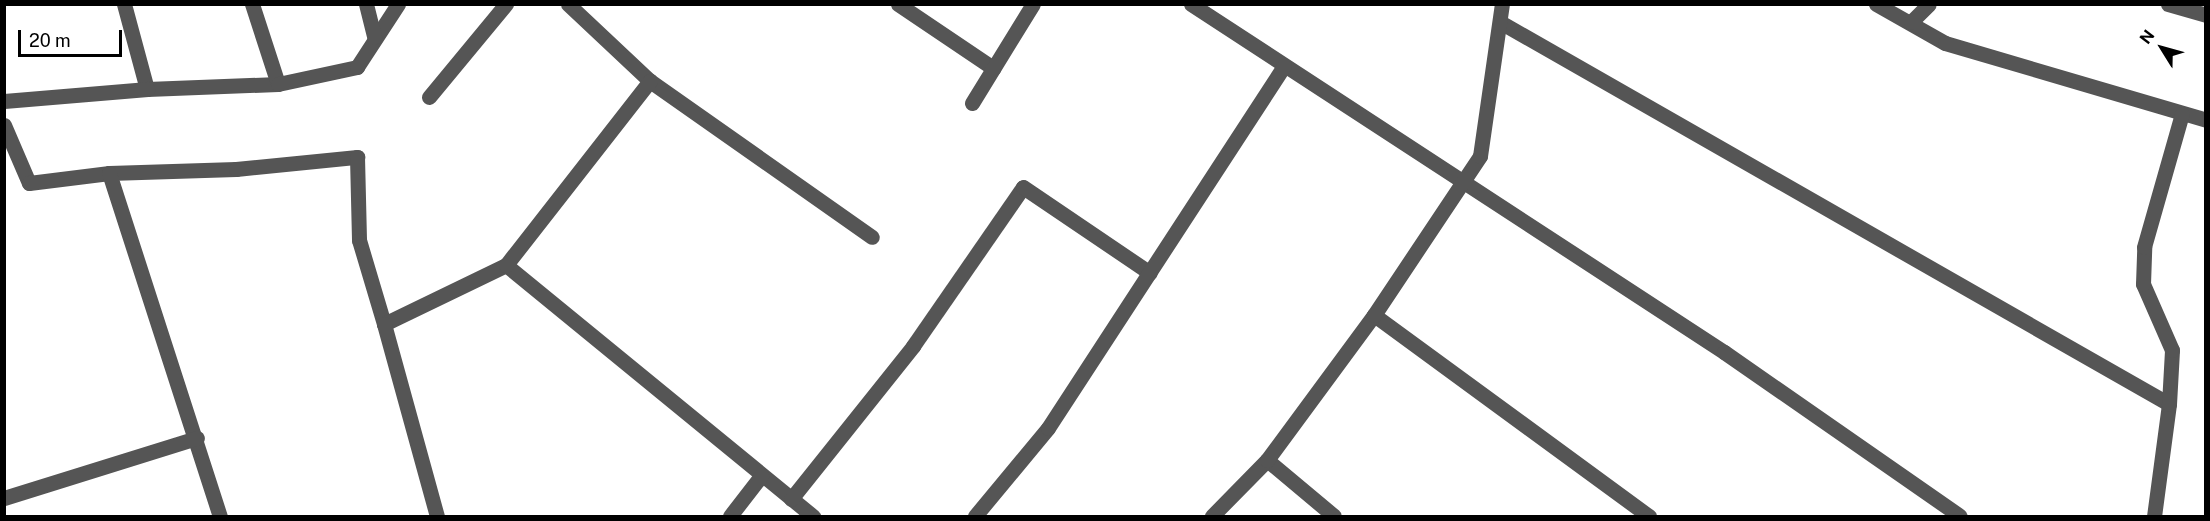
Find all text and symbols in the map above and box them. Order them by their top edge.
scale bar [21,18,124,56]
north arrow [2132,18,2192,78]
text: N [2136,26,2159,48]
text: 20 m [29,30,71,51]

